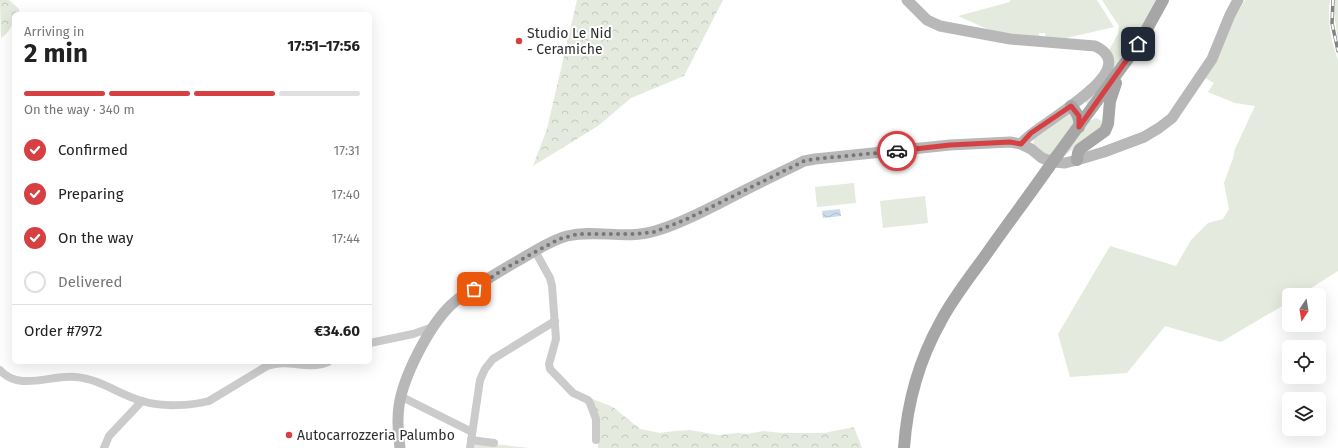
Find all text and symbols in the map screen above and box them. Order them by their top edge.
text: Arriving in [24,24,84,39]
place label: Studio Le Nid - Ceramiche [527,25,612,58]
pin [1121,27,1155,61]
icon: home [1127,33,1149,55]
marker: Studio Le Nid - Ceramiche [514,36,524,46]
text: 17:51–17:56 [287,37,360,55]
text: 2 min [24,38,88,69]
text: On the way · 340 m [24,102,135,117]
courier [877,131,917,171]
icon: check [24,139,46,161]
icon: car [886,140,908,162]
text: Confirmed [58,141,128,159]
text: 17:31 [334,143,360,158]
icon: check [24,183,46,205]
text: Preparing [58,185,123,203]
text: 17:40 [331,187,360,202]
icon: check [24,227,46,249]
text: On the way [58,229,133,247]
text: 17:44 [332,231,360,246]
pin [457,272,491,306]
text: Delivered [58,273,122,291]
icon: bag [463,278,485,300]
north arrow [1282,288,1326,332]
map controls [1282,288,1326,436]
text: Order #7972 [24,322,102,340]
text: €34.60 [314,322,360,340]
button: locate [1282,340,1326,384]
button: layers [1282,392,1326,436]
place label: Autocarrozzeria Palumbo [297,427,455,444]
marker: Autocarrozzeria Palumbo [284,430,294,440]

